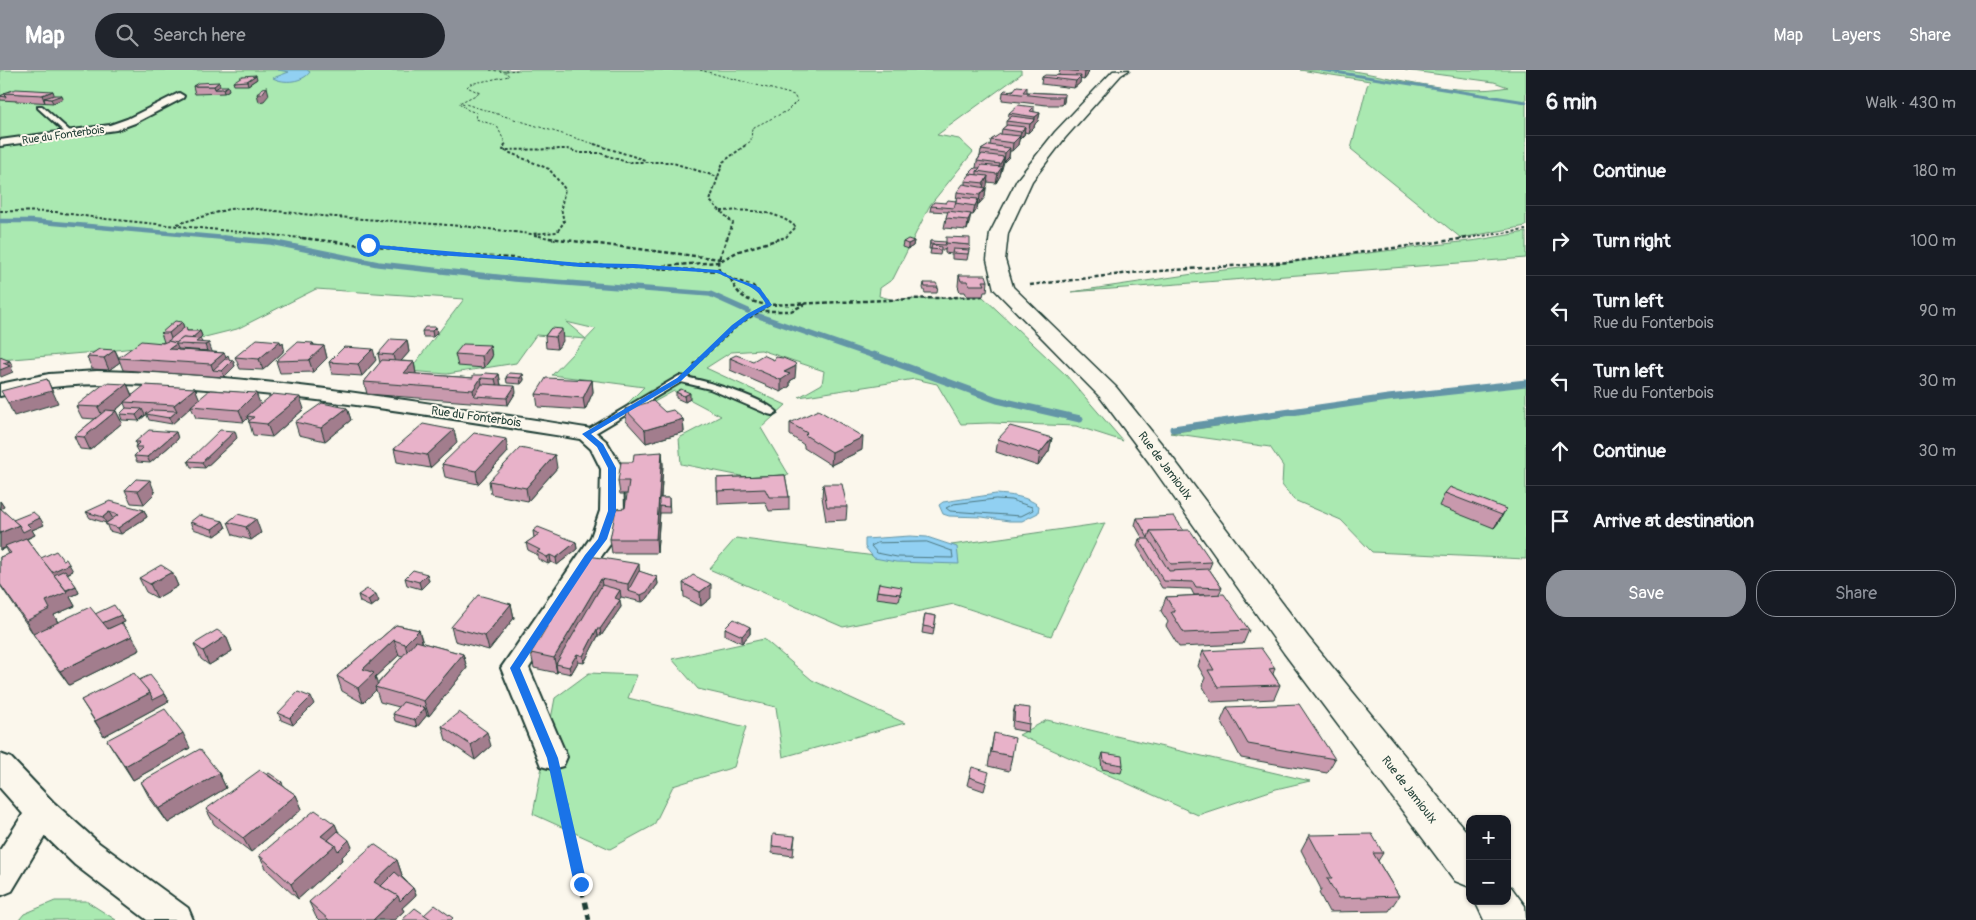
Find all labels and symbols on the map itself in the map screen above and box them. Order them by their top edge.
street label: Rue du Fonterbois [21,123,105,147]
route start [357,234,380,257]
street label: Rue du Fonterbois [430,403,522,431]
street label: Rue de Jamioulx [1134,429,1196,503]
street label: Rue de Jamioulx [1378,753,1440,827]
route end [570,873,593,896]

